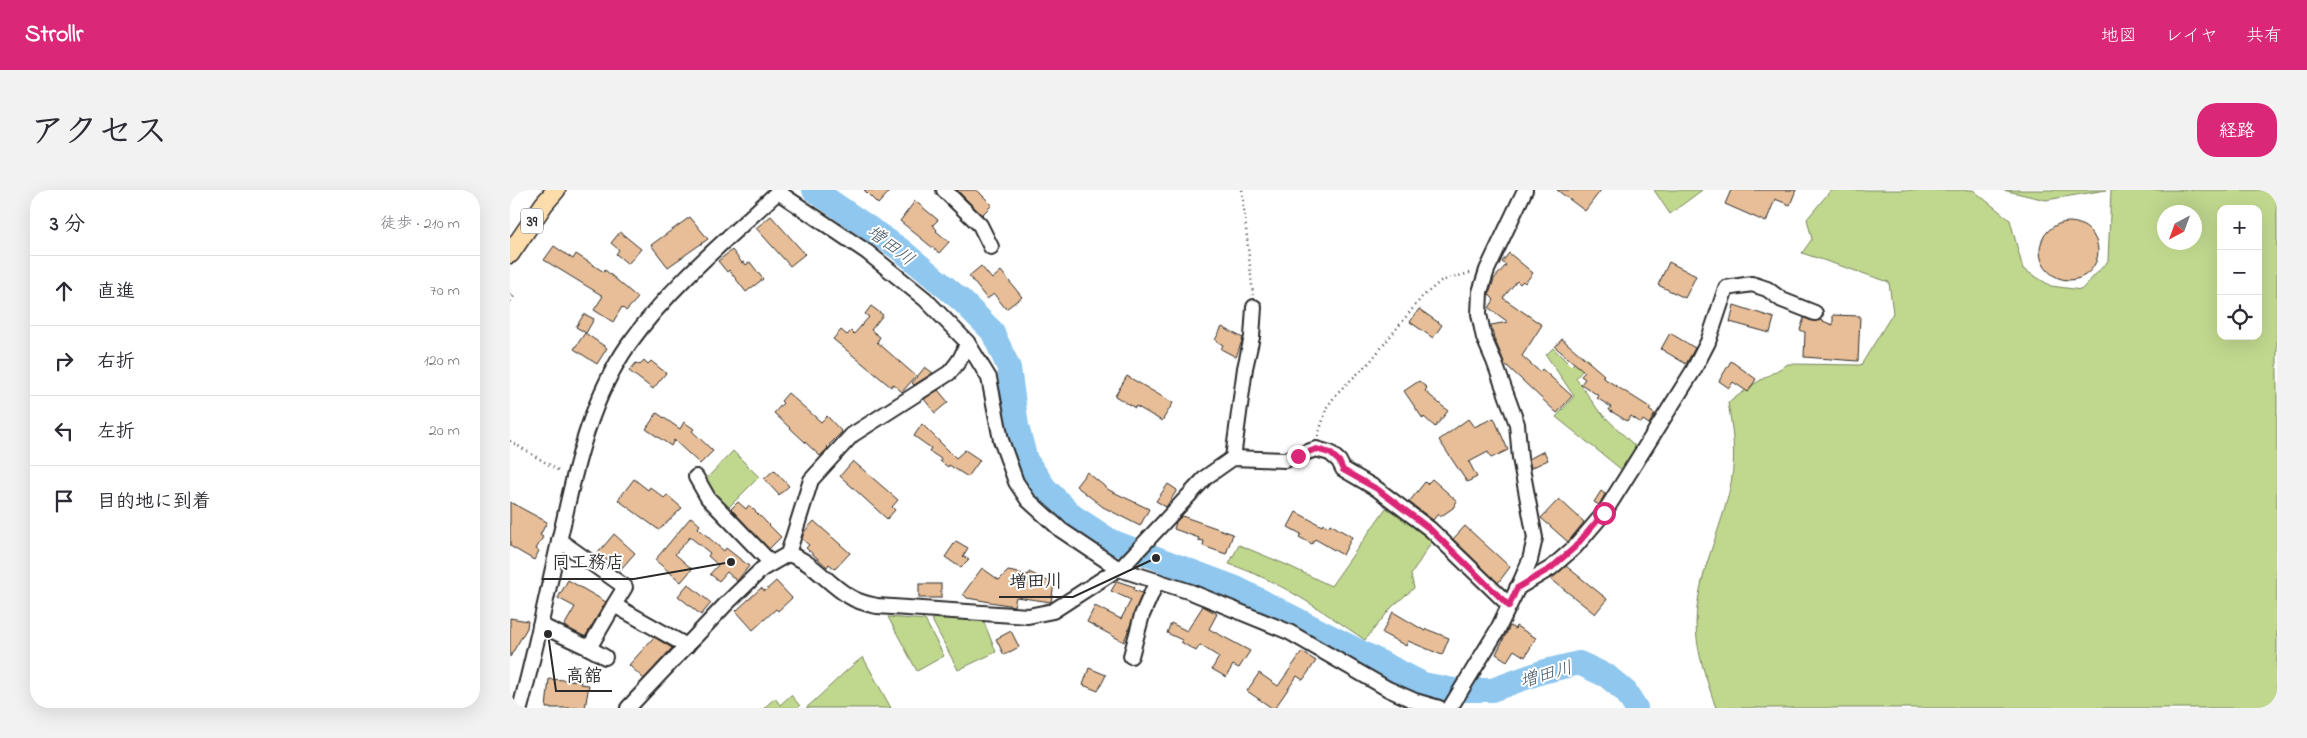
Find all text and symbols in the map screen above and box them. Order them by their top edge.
text: Strollr [25,18,83,53]
text: 地図 [2101,24,2137,50]
text: レイヤ [2165,24,2218,50]
text: 共有 [2246,24,2282,50]
button: 経路 [2197,103,2277,157]
text: アクセス [30,108,168,159]
north arrow [2157,205,2202,250]
map controls [2217,205,2262,340]
button: + [2217,205,2262,250]
road number: 39 [521,208,543,234]
text: 3 分 [50,210,85,240]
text: 徒歩 · 210 m [380,212,460,236]
water label: 増田川 [860,220,919,273]
button: − [2217,250,2262,295]
icon: ahead [50,277,78,305]
text: 直進 [97,279,135,306]
text: 70 m [430,279,460,303]
button: locate [2217,295,2262,340]
icon: right [50,347,78,375]
text: 右折 [97,349,135,376]
text: 120 m [424,349,460,373]
icon: left [50,417,78,445]
text: 左折 [97,419,135,446]
text: 20 m [429,419,460,443]
route end [1287,445,1310,468]
icon: arrive [50,487,78,515]
text: 目的地に到着 [97,489,211,516]
route start [1593,502,1616,525]
callout: 同工務店 [542,546,634,579]
text: 同工務店 [552,551,624,577]
callout: 増田川 [999,564,1073,597]
text: 増田川 [1009,570,1063,596]
water label: 増田川 [1517,656,1576,696]
callout: 高舘 [556,658,612,691]
text: 高舘 [566,664,602,690]

